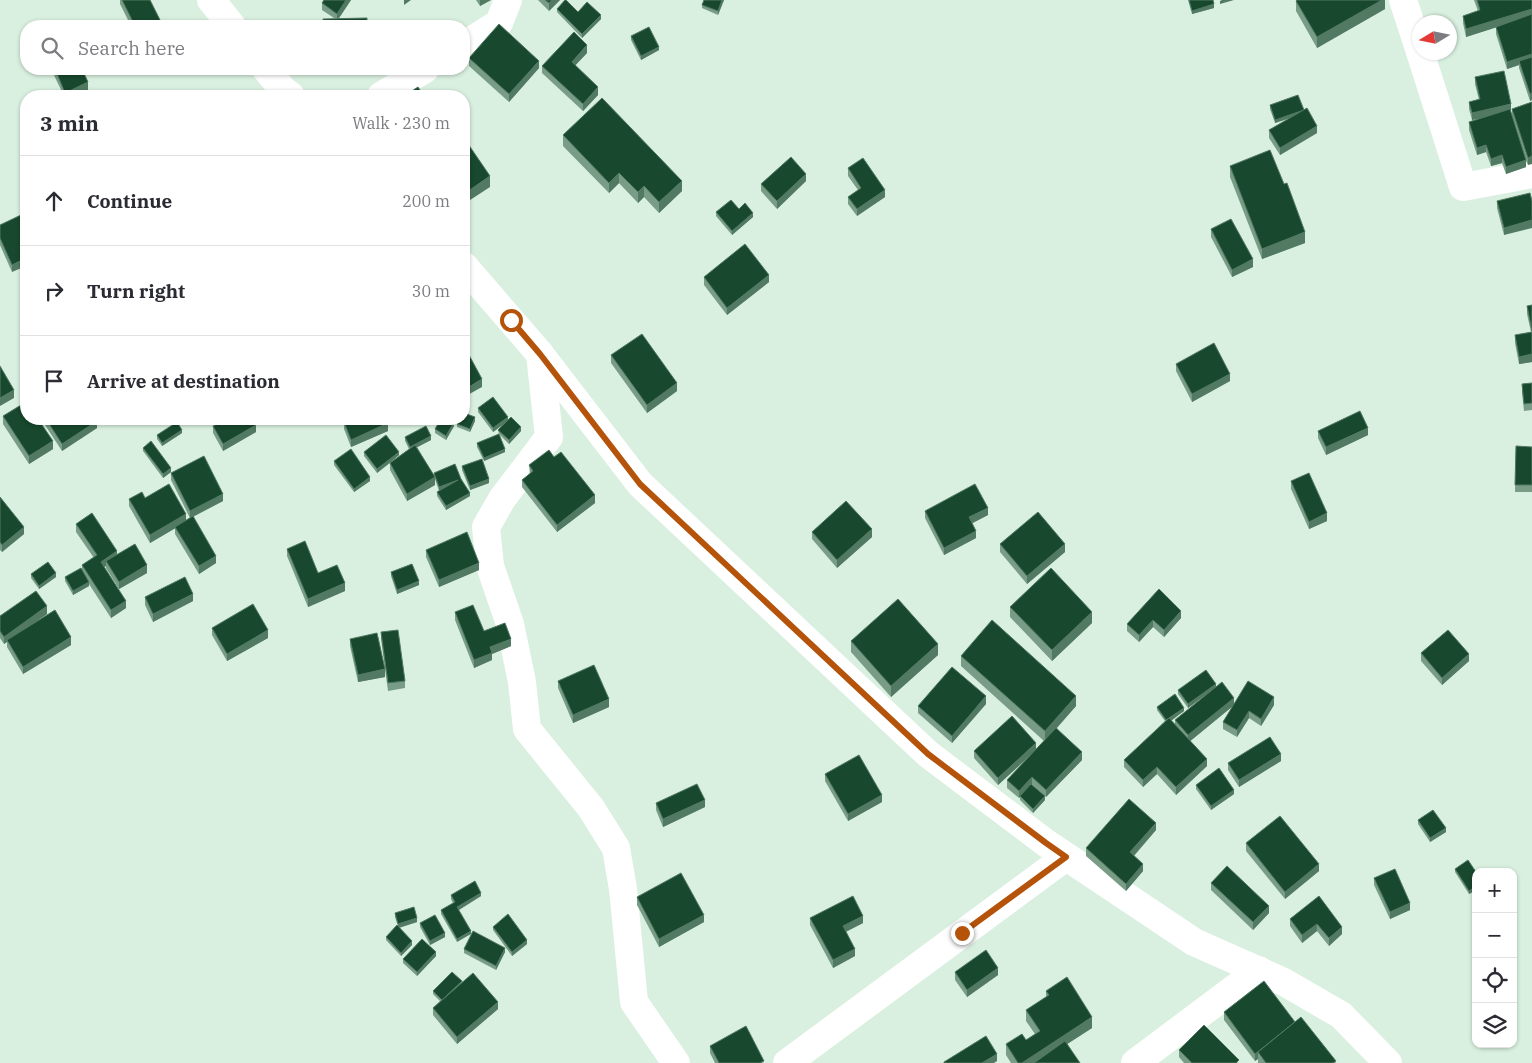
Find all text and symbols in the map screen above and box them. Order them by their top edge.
north arrow [1412,15,1457,60]
search box [20,20,470,75]
icon: search [38,34,66,62]
text: Search here [78,36,185,60]
text: 3 min [40,109,99,137]
text: Walk · 230 m [352,113,450,133]
icon: ahead [40,187,68,215]
text: Continue [87,189,172,213]
text: 200 m [402,191,450,211]
icon: right [40,277,68,305]
text: Turn right [87,279,185,303]
text: 30 m [412,281,450,301]
route start [500,309,523,332]
icon: arrive [40,367,68,395]
text: Arrive at destination [87,369,280,393]
map controls [1472,868,1517,1048]
button: + [1472,868,1517,913]
button: − [1472,913,1517,958]
route end [951,922,974,945]
button: locate [1472,958,1517,1003]
button: layers [1472,1003,1517,1048]

